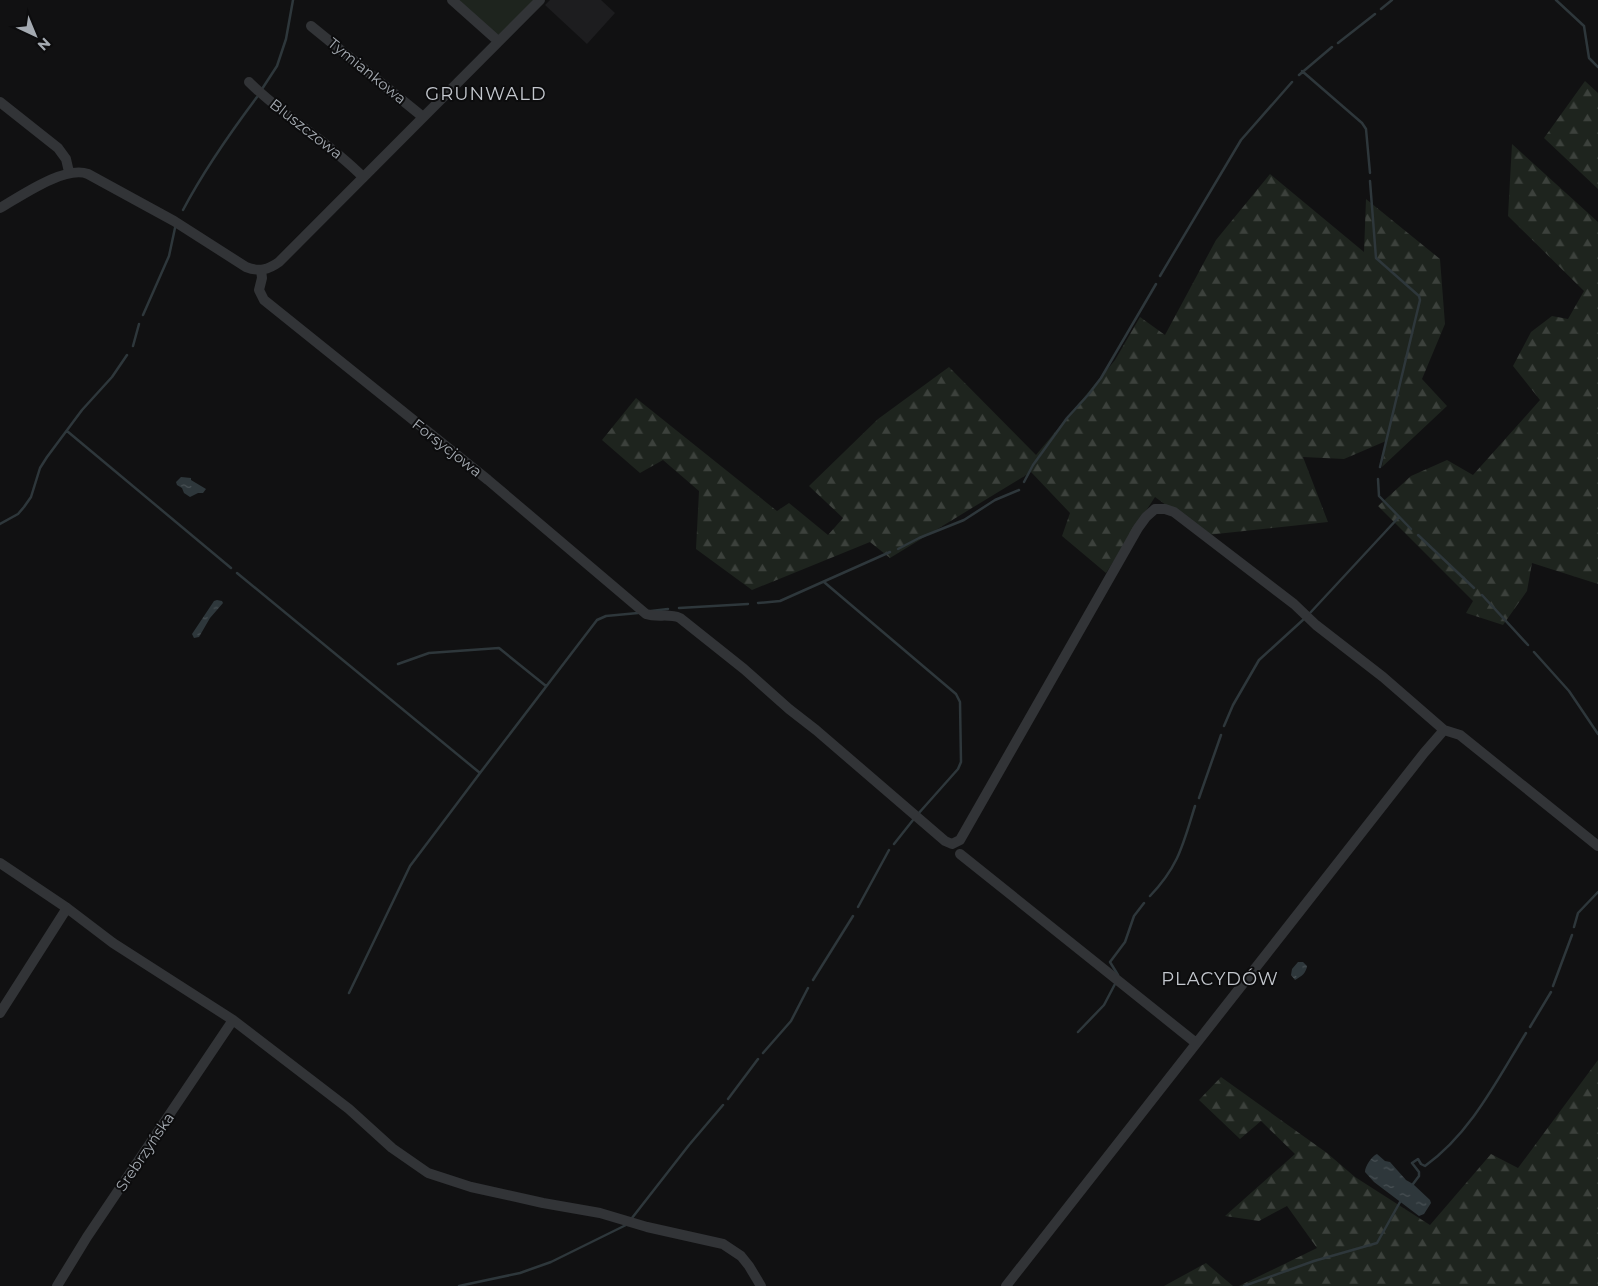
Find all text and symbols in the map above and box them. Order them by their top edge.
north arrow [10,10,60,60]
street label: Tymiankowa [324,33,410,108]
text: N [34,34,54,55]
district label: GRUNWALD [425,83,547,105]
street label: Bluszczowa [266,94,346,163]
street label: Forsycjowa [409,414,486,481]
district label: PLACYDÓW [1161,968,1279,990]
street label: Srebrzyńska [111,1109,178,1195]

